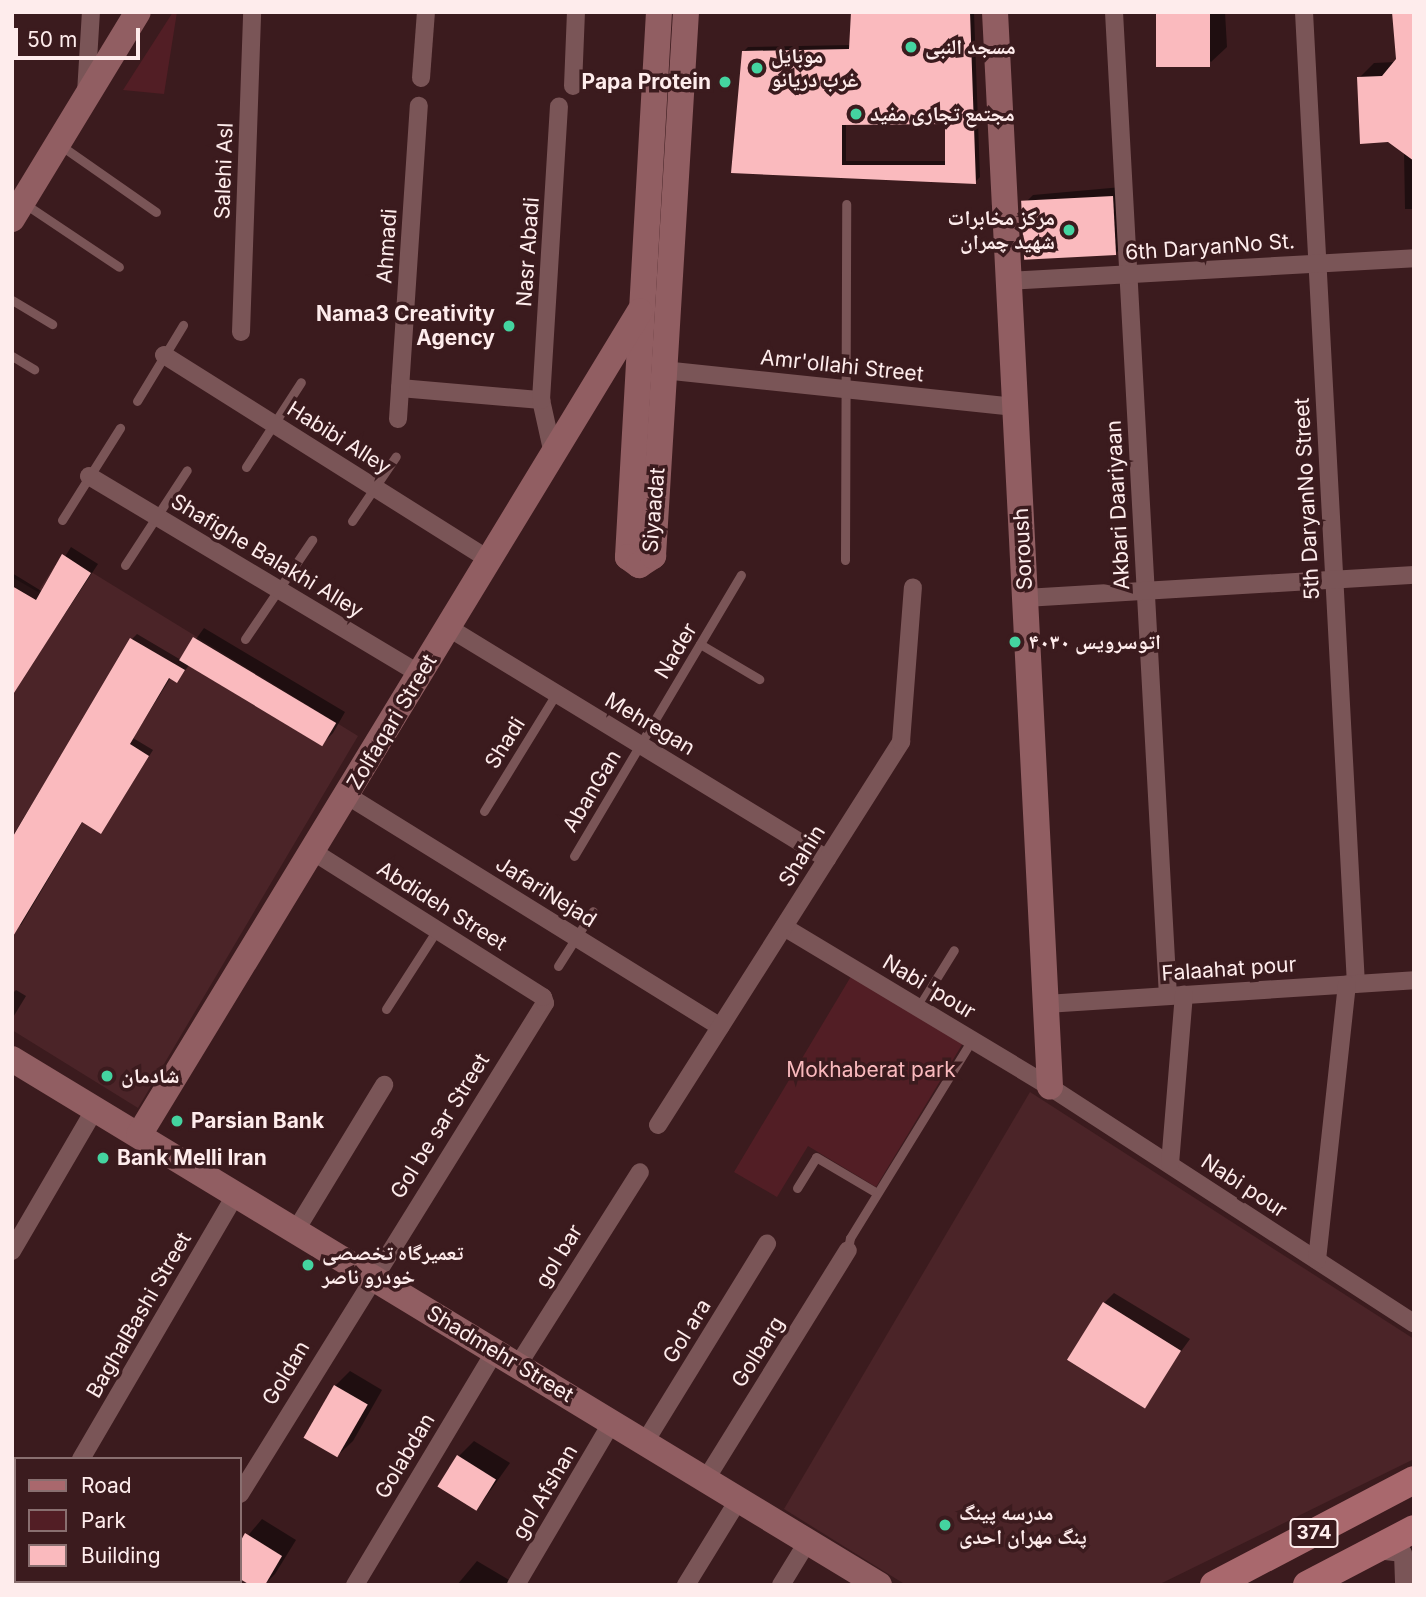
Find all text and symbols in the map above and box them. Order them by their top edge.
scale bar [18,14,144,58]
text: 50 m [27,27,77,52]
place label: مسجد النبی [925,34,1016,60]
marker: مسجد النبی [903,39,919,55]
place label: موبایل غرب دریانو [771,43,858,93]
marker: موبایل غرب دریانو [749,60,765,76]
place label: Papa Protein [582,69,711,95]
marker: Papa Protein [717,74,733,90]
place label: مجتمع تجاری مفید [870,101,1015,127]
marker: مجتمع تجاری مفید [848,106,864,122]
street label: Salehi Asl [210,122,238,220]
street label: Nasr Abadi [512,196,544,308]
place label: مرکز مخابرات شهید چمران [947,205,1055,255]
street label: Ahmadi [372,208,402,284]
marker: مرکز مخابرات شهید چمران [1061,222,1077,238]
street label: 6th DaryanNo St. [1124,229,1296,265]
place label: Nama3 Creativity Agency [316,301,495,351]
marker: Nama3 Creativity Agency [501,318,517,334]
street label: Amr'ollahi Street [759,345,925,387]
street label: Habibi Alley [283,396,395,480]
street label: 5th DaryanNo Street [1289,397,1325,601]
street label: Akbari Daariyaan [1101,420,1135,590]
street label: Siyaadat [638,466,670,554]
street label: Shafighe Balakhi Alley [166,489,368,623]
street label: Soroush [1008,507,1038,591]
street label: Nader [650,619,702,683]
place label: اتوسرویس ۴۰۳۰ [1029,629,1161,655]
marker: اتوسرویس ۴۰۳۰ [1007,634,1023,650]
street label: Zolfaqari Street [342,650,442,794]
street label: Mehregan [600,687,700,761]
street label: Shadi [480,713,530,773]
street label: AbanGan [558,745,626,837]
street label: Shahin [773,821,831,891]
street label: JafariNejad [491,851,601,933]
street label: Abdideh Street [373,856,511,956]
street label: Nabi 'pour [878,950,980,1024]
street label: Falaahat pour [1161,952,1297,986]
street label: Gol be sar Street [385,1049,495,1203]
park label: Mokhaberat park [786,1057,956,1083]
place label: شادمان [121,1063,180,1089]
marker: شادمان [99,1068,115,1084]
place label: Parsian Bank [191,1108,324,1134]
marker: Parsian Bank [169,1113,185,1129]
place label: Bank Melli Iran [117,1145,267,1171]
street label: Nabi pour [1196,1149,1292,1223]
marker: Bank Melli Iran [95,1150,111,1166]
street label: gol bar [530,1220,588,1292]
street label: BaghalBashi Street [81,1228,197,1402]
place label: تعمیرگاه تخصصی خودرو ناصر [322,1240,463,1290]
marker: تعمیرگاه تخصصی خودرو ناصر [300,1257,316,1273]
street label: Gol ara [658,1294,716,1368]
street label: Shadmehr Street [422,1300,578,1408]
street label: Golbarg [726,1312,790,1392]
street label: Goldan [257,1336,315,1410]
street label: Golabdan [370,1409,440,1503]
street label: gol Afshan [507,1440,583,1544]
legend [14,1457,242,1583]
text: Road [81,1473,132,1498]
place label: مدرسه پینگ پنگ مهران احدی [959,1500,1087,1550]
text: Park [81,1508,126,1533]
marker: مدرسه پینگ پنگ مهران احدی [937,1517,953,1533]
road number: 374 [1288,1518,1340,1548]
text: Building [81,1543,161,1568]

